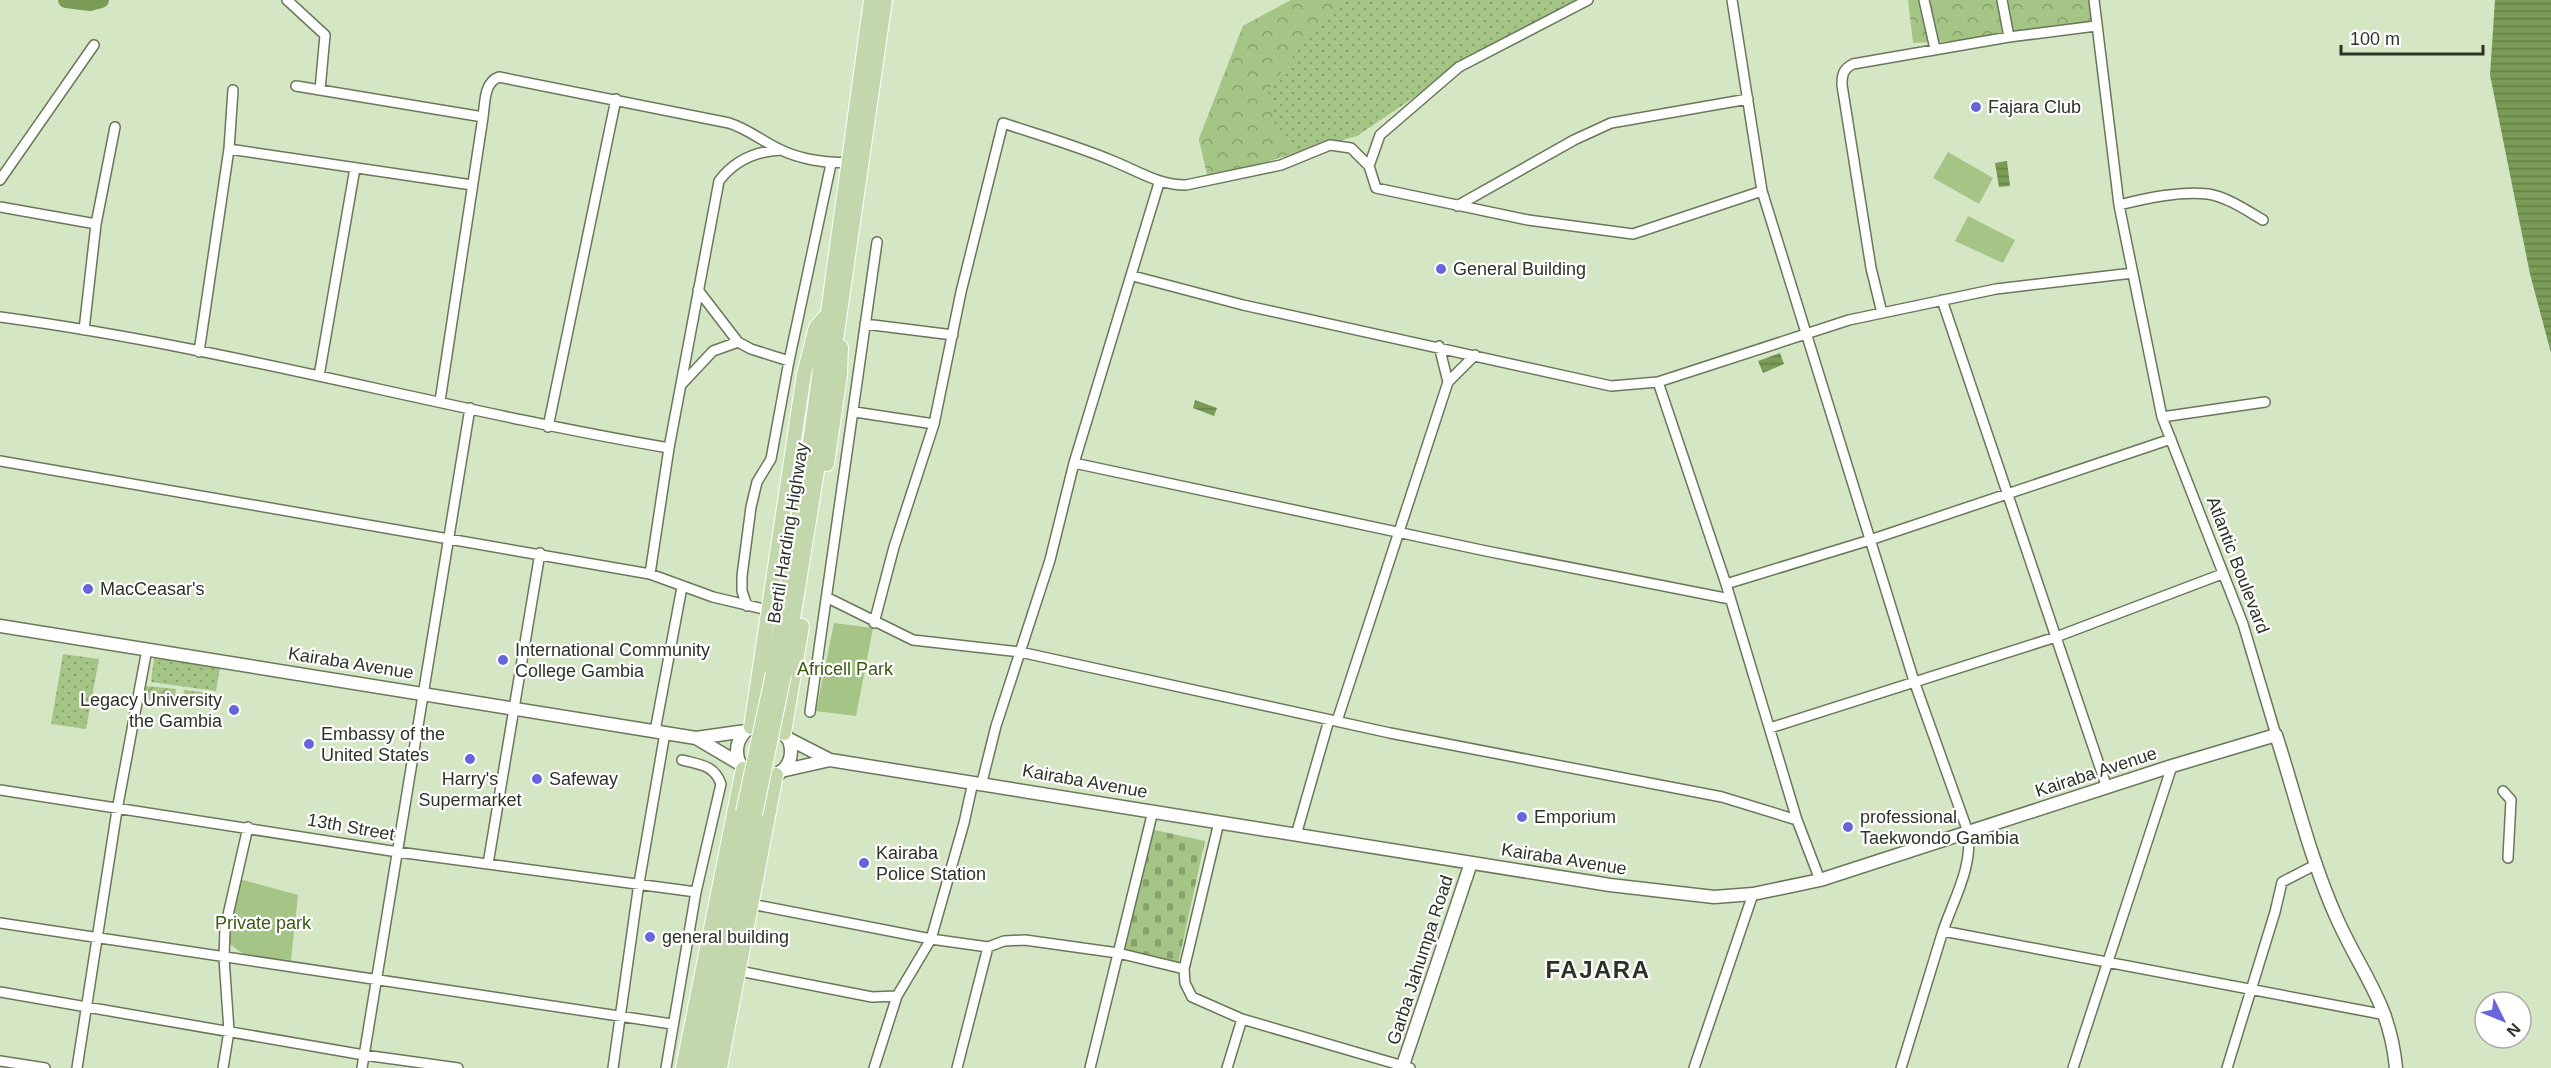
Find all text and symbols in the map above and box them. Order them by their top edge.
scale bar [2341,18,2484,56]
text: 100 m [2350,29,2400,49]
place label: Fajara Club [1988,97,2081,117]
marker: Fajara Club [1969,100,1983,114]
place label: General Building [1453,259,1586,279]
marker: General Building [1434,262,1448,276]
street label: Bertil Harding Highway [764,441,812,625]
street label: Atlantic Boulevard [2203,494,2273,636]
place label: MacCeasar's [100,579,204,599]
marker: MacCeasar's [81,582,95,596]
place label: International Community College Gambia [515,640,710,681]
street label: Kairaba Avenue [287,643,415,683]
marker: International Community College Gambia [496,653,510,667]
park label: Africell Park [797,659,894,679]
place label: Legacy University the Gambia [80,690,223,731]
marker: Legacy University the Gambia [227,703,241,717]
place label: Embassy of the United States [321,724,445,765]
marker: Embassy of the United States [302,737,316,751]
street label: Kairaba Avenue [2033,743,2159,801]
marker: Harry's Supermarket [463,752,477,766]
street label: Kairaba Avenue [1021,760,1149,802]
place label: Harry's Supermarket [418,769,522,810]
place label: Safeway [549,769,618,789]
marker: Safeway [530,772,544,786]
place label: Emporium [1534,807,1616,827]
place label: professional Taekwondo Gambia [1860,807,2020,848]
street label: 13th Street [306,810,396,844]
marker: Emporium [1515,810,1529,824]
marker: professional Taekwondo Gambia [1841,820,1855,834]
street label: Kairaba Avenue [1500,839,1628,879]
place label: Kairaba Police Station [876,843,986,884]
marker: Kairaba Police Station [857,856,871,870]
street label: Garba Jahumpa Road [1383,873,1457,1047]
park label: Private park [215,913,312,933]
place label: general building [662,927,789,947]
marker: general building [643,930,657,944]
district label: FAJARA [1545,956,1651,983]
north arrow [2473,990,2533,1050]
text: N [2503,1020,2524,1040]

